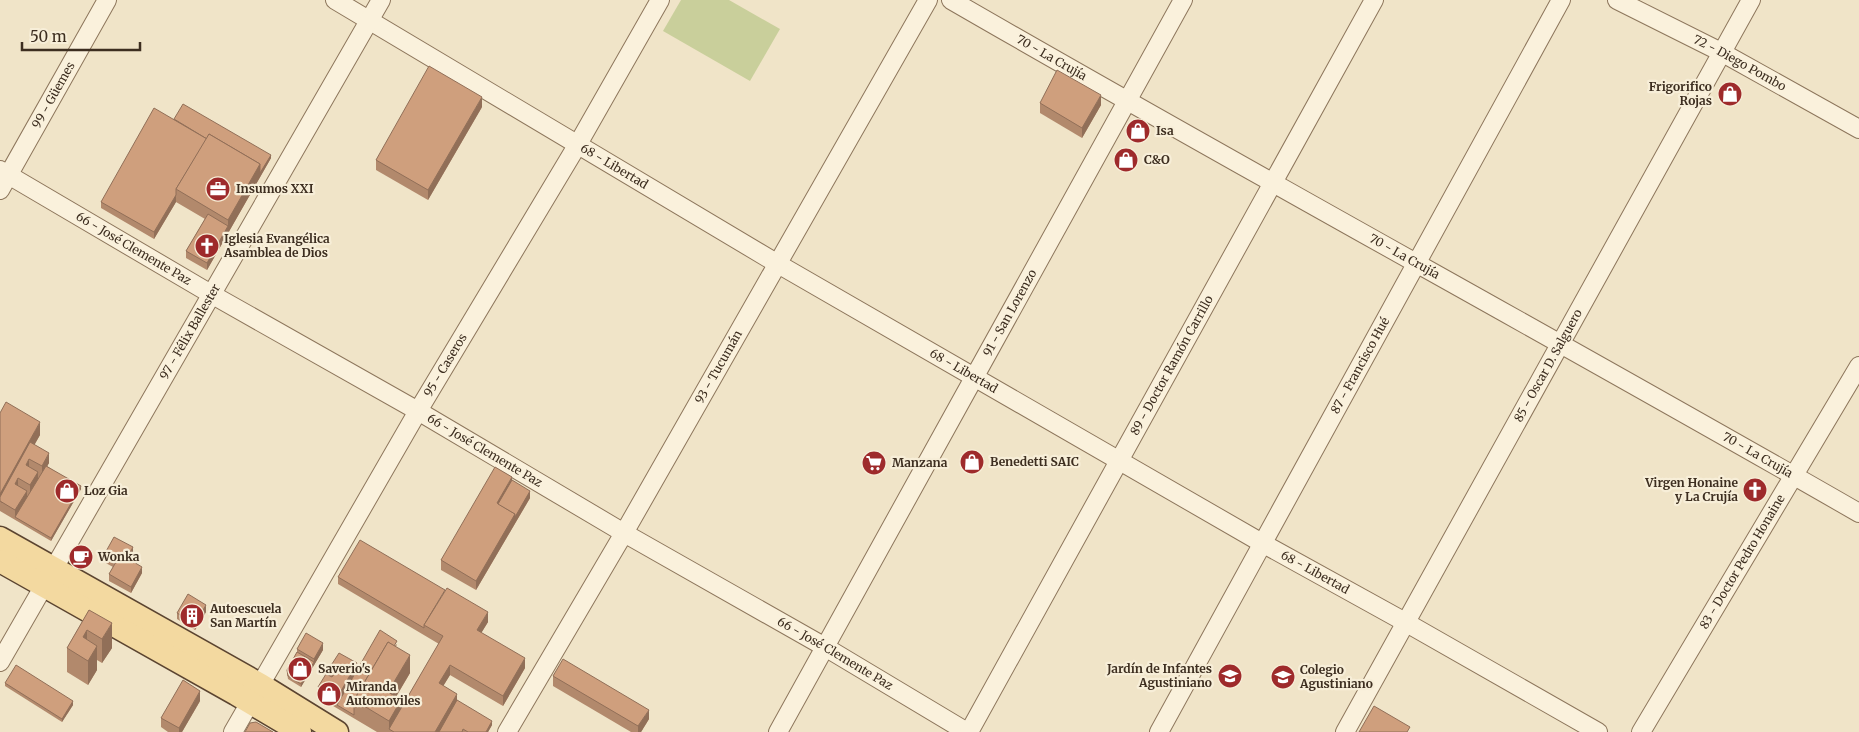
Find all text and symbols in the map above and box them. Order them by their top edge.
scale bar [22,20,140,52]
text: 50 m [30,27,67,46]
street label: 70 - La Crujía [1014,31,1090,84]
street label: 72 - Diego Pombo [1691,31,1789,94]
street label: 99 - Güemes [28,59,78,131]
place label: Frigorifico Rojas [1649,79,1712,108]
shop icon: Frigorifico Rojas [1717,81,1743,107]
shop icon: Isa [1125,118,1151,144]
place label: Isa [1156,123,1174,138]
street label: 68 - Libertad [578,140,651,192]
shop icon: C&O [1113,147,1139,173]
place label: C&O [1144,152,1170,167]
office icon: Insumos XXI [205,176,231,202]
place label: Insumos XXI [236,181,314,196]
street label: 66 - José Clemente Paz [74,208,195,288]
street label: 70 - La Crujía [1367,230,1443,282]
place label: Iglesia Evangélica Asamblea de Dios [223,231,330,260]
church icon: Iglesia Evangélica Asamblea de Dios [194,233,220,259]
street label: 91 - San Lorenzo [979,267,1039,359]
street label: 97 - Félix Ballester [156,280,223,382]
street label: 89 - Doctor Ramón Carrillo [1127,293,1216,438]
street label: 85 - Oscar D. Salguero [1511,306,1585,424]
street label: 87 - Francisco Hué [1327,314,1392,416]
street label: 93 - Tucumán [691,327,745,406]
street label: 95 - Caseros [420,330,470,399]
street label: 68 - Libertad [927,345,1001,396]
street label: 66 - José Clemente Paz [425,410,546,490]
street label: 70 - La Crujía [1720,429,1796,481]
shop icon: Benedetti SAIC [959,449,985,475]
supermarket icon: Manzana [861,450,887,476]
place label: Benedetti SAIC [990,454,1079,469]
place label: Manzana [892,455,948,470]
place label: Virgen Honaine y La Crujía [1644,475,1738,504]
church icon: Virgen Honaine y La Crujía [1742,477,1768,503]
shop icon: Loz Gia [54,478,80,504]
place label: Loz Gia [84,483,128,498]
street label: 83 - Doctor Pedro Honaine [1696,492,1788,632]
cafe icon: Wonka [68,544,94,570]
street label: 68 - Libertad [1278,547,1352,597]
place label: Wonka [97,549,140,564]
place label: Autoescuela San Martín [209,601,282,630]
building icon: Autoescuela San Martín [179,603,205,629]
street label: 66 - José Clemente Paz [775,614,896,693]
shop icon: Saverio's [287,656,313,682]
place label: Saverio's [318,661,371,676]
place label: Jardín de Infantes Agustiniano [1106,661,1212,690]
place label: Colegio Agustiniano [1299,662,1373,691]
school or university icon: Jardín de Infantes Agustiniano [1217,663,1243,689]
school or university icon: Colegio Agustiniano [1270,664,1296,690]
place label: Miranda Automoviles [345,679,421,708]
shop icon: Miranda Automoviles [316,681,342,707]

